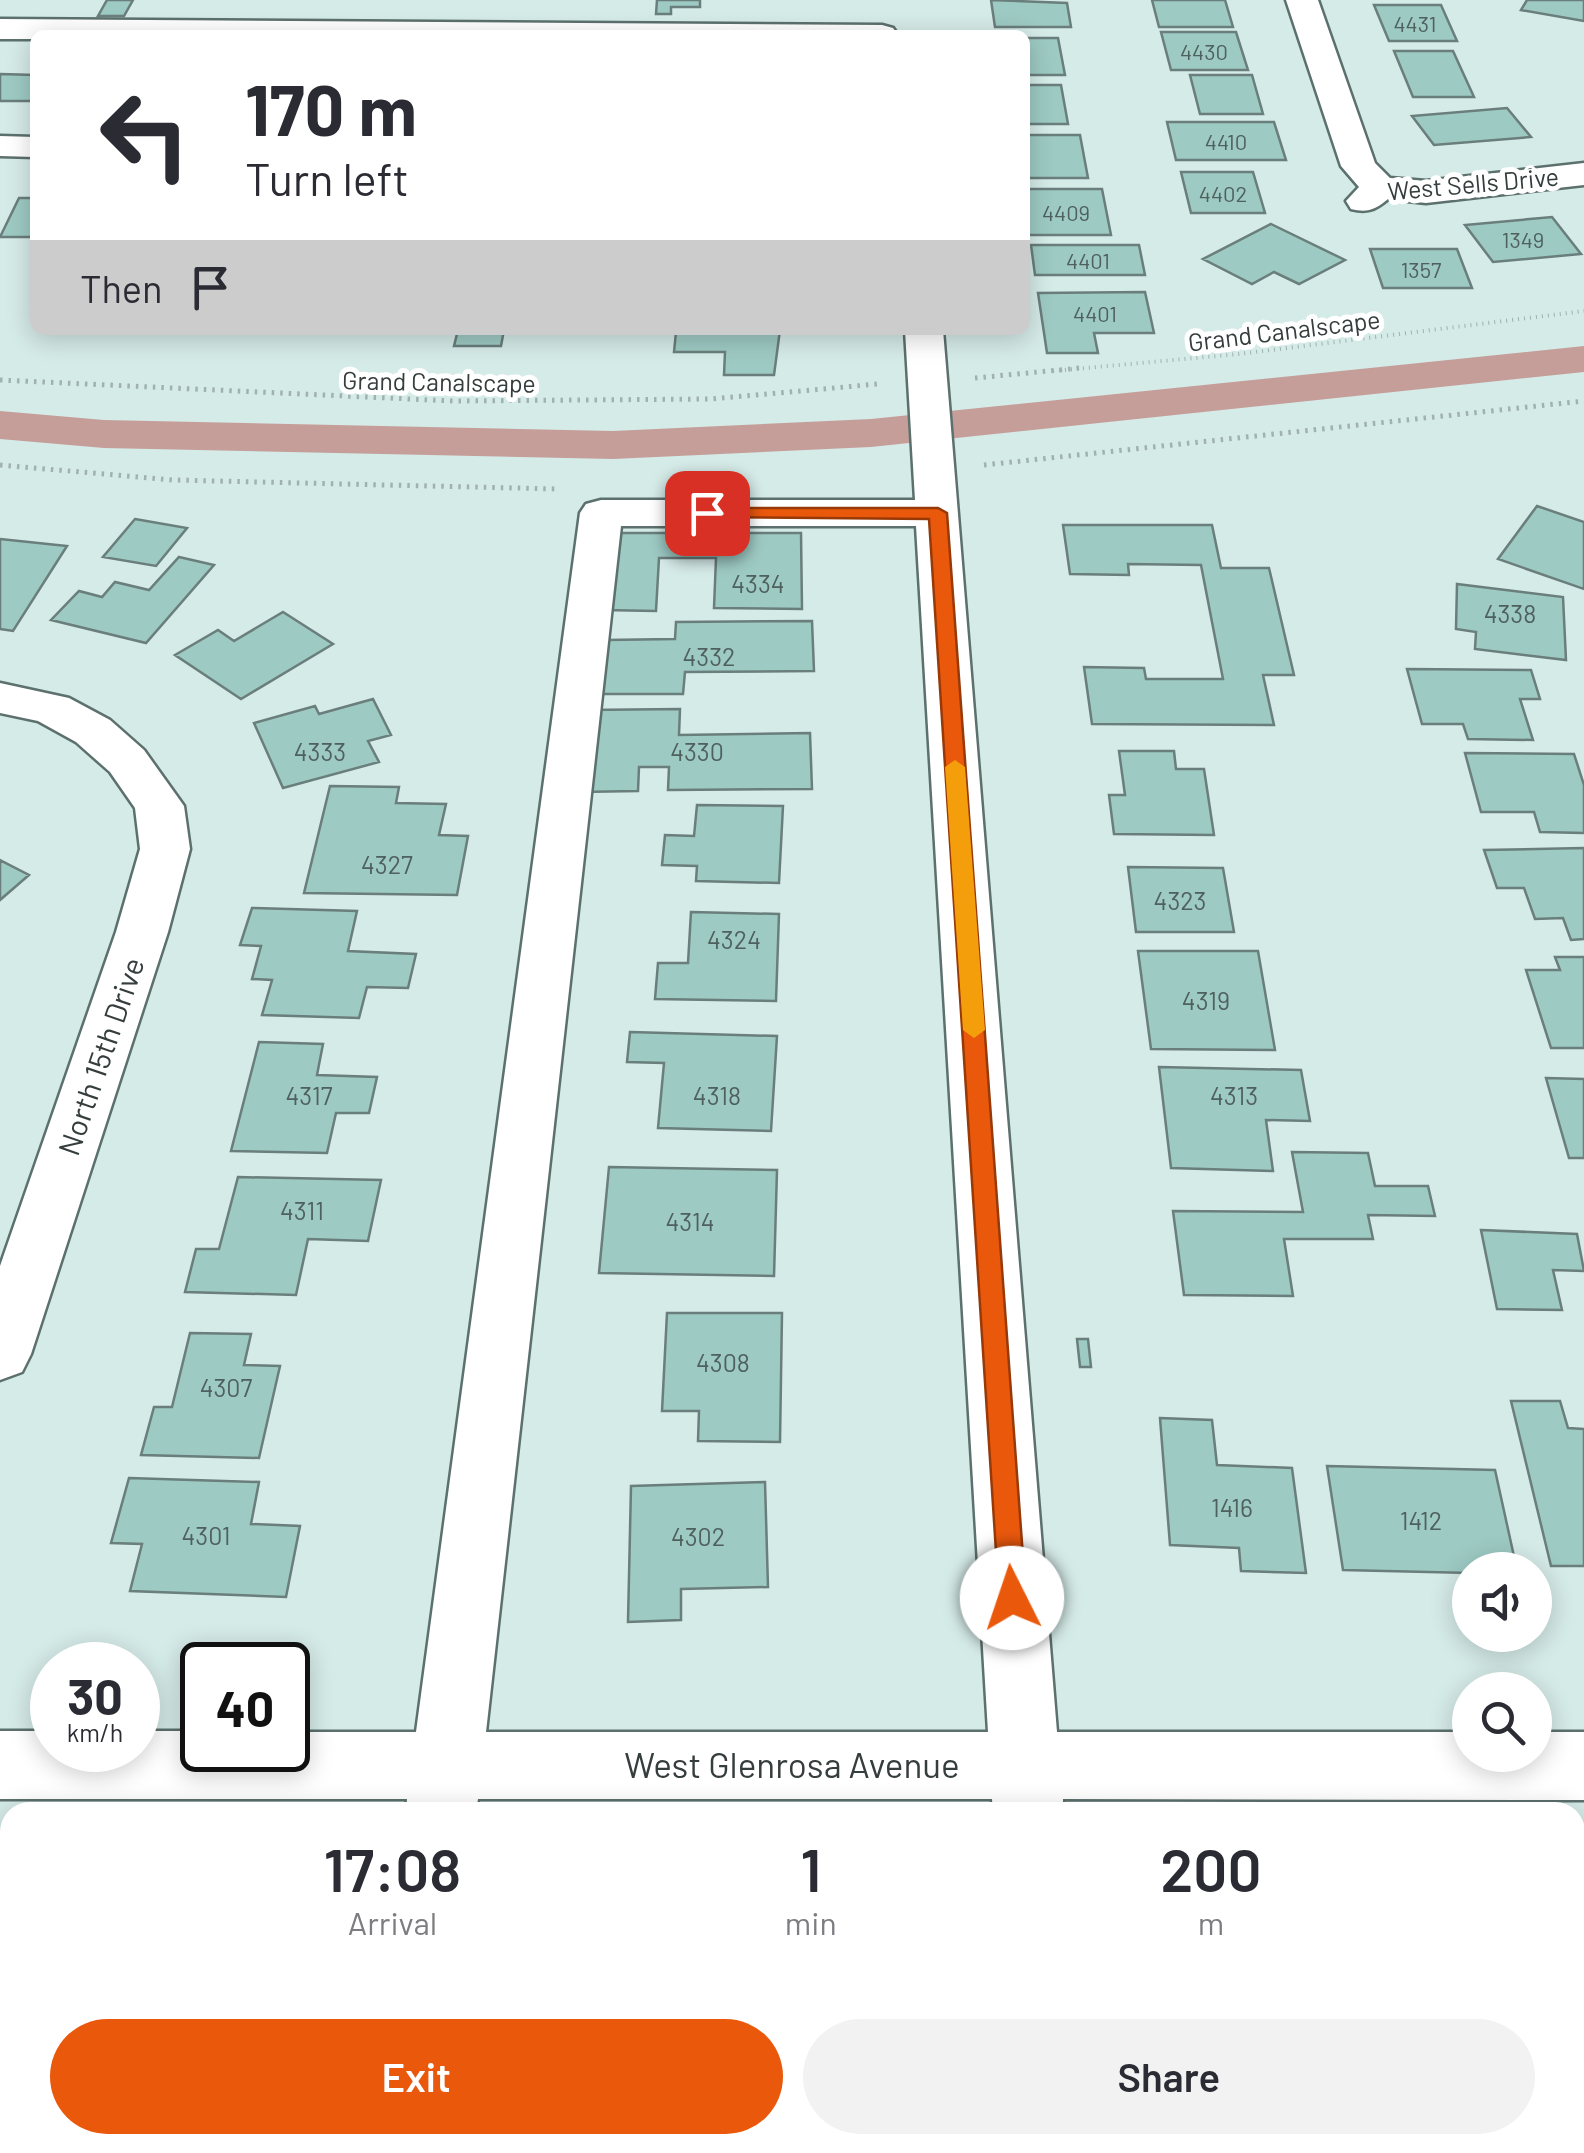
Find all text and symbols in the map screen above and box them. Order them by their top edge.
house number: 4431 [1393,10,1437,36]
house number: 4430 [1180,38,1228,64]
text: 170 m [245,66,417,150]
icon: left [80,70,210,200]
house number: 4410 [1205,128,1247,154]
text: Turn left [245,151,409,205]
street label: West Sells Drive [1386,161,1560,205]
house number: 4402 [1199,180,1247,206]
house number: 4409 [1042,199,1090,225]
house number: 1349 [1502,226,1544,252]
house number: 4401 [1066,247,1110,273]
house number: 1357 [1401,256,1441,282]
icon: arrive [183,260,238,315]
text: Then [80,265,163,311]
house number: 4401 [1073,300,1117,326]
street label: Grand Canalscape [1186,303,1382,357]
street label: Grand Canalscape [342,364,536,398]
pin [665,471,750,556]
icon: arrive [680,486,735,541]
house number: 4334 [731,568,785,598]
house number: 4338 [1484,598,1536,628]
house number: 4332 [683,641,735,671]
house number: 4333 [294,736,346,766]
house number: 4330 [670,736,724,766]
house number: 4327 [361,849,413,879]
house number: 4323 [1154,885,1206,915]
house number: 4324 [707,924,761,954]
street label: North 15th Drive [49,952,151,1160]
house number: 4319 [1182,985,1230,1015]
house number: 4317 [285,1080,333,1110]
house number: 4318 [693,1080,741,1110]
house number: 4313 [1210,1080,1258,1110]
house number: 4311 [280,1195,324,1225]
house number: 4314 [665,1206,715,1236]
house number: 4308 [696,1347,750,1377]
house number: 4307 [200,1372,252,1402]
house number: 1416 [1211,1492,1253,1522]
house number: 1412 [1400,1505,1442,1535]
house number: 4301 [182,1520,230,1550]
house number: 4302 [671,1521,725,1551]
position arrow [960,1546,1064,1650]
map controls [1452,1552,1552,1772]
button: sound [1452,1552,1552,1652]
speed limit sign: 40 [180,1642,310,1772]
text: 30 [67,1665,123,1725]
button: search [1452,1672,1552,1772]
text: km/h [67,1717,123,1747]
street label: West Glenrosa Avenue [624,1743,960,1785]
text: 17:08 [324,1832,461,1904]
text: 1 [800,1832,821,1904]
text: 200 [1160,1832,1261,1904]
text: Arrival [348,1903,437,1941]
text: min [785,1903,837,1941]
text: m [1198,1903,1224,1941]
button: Exit [50,2019,783,2134]
button: Share [803,2019,1535,2134]

